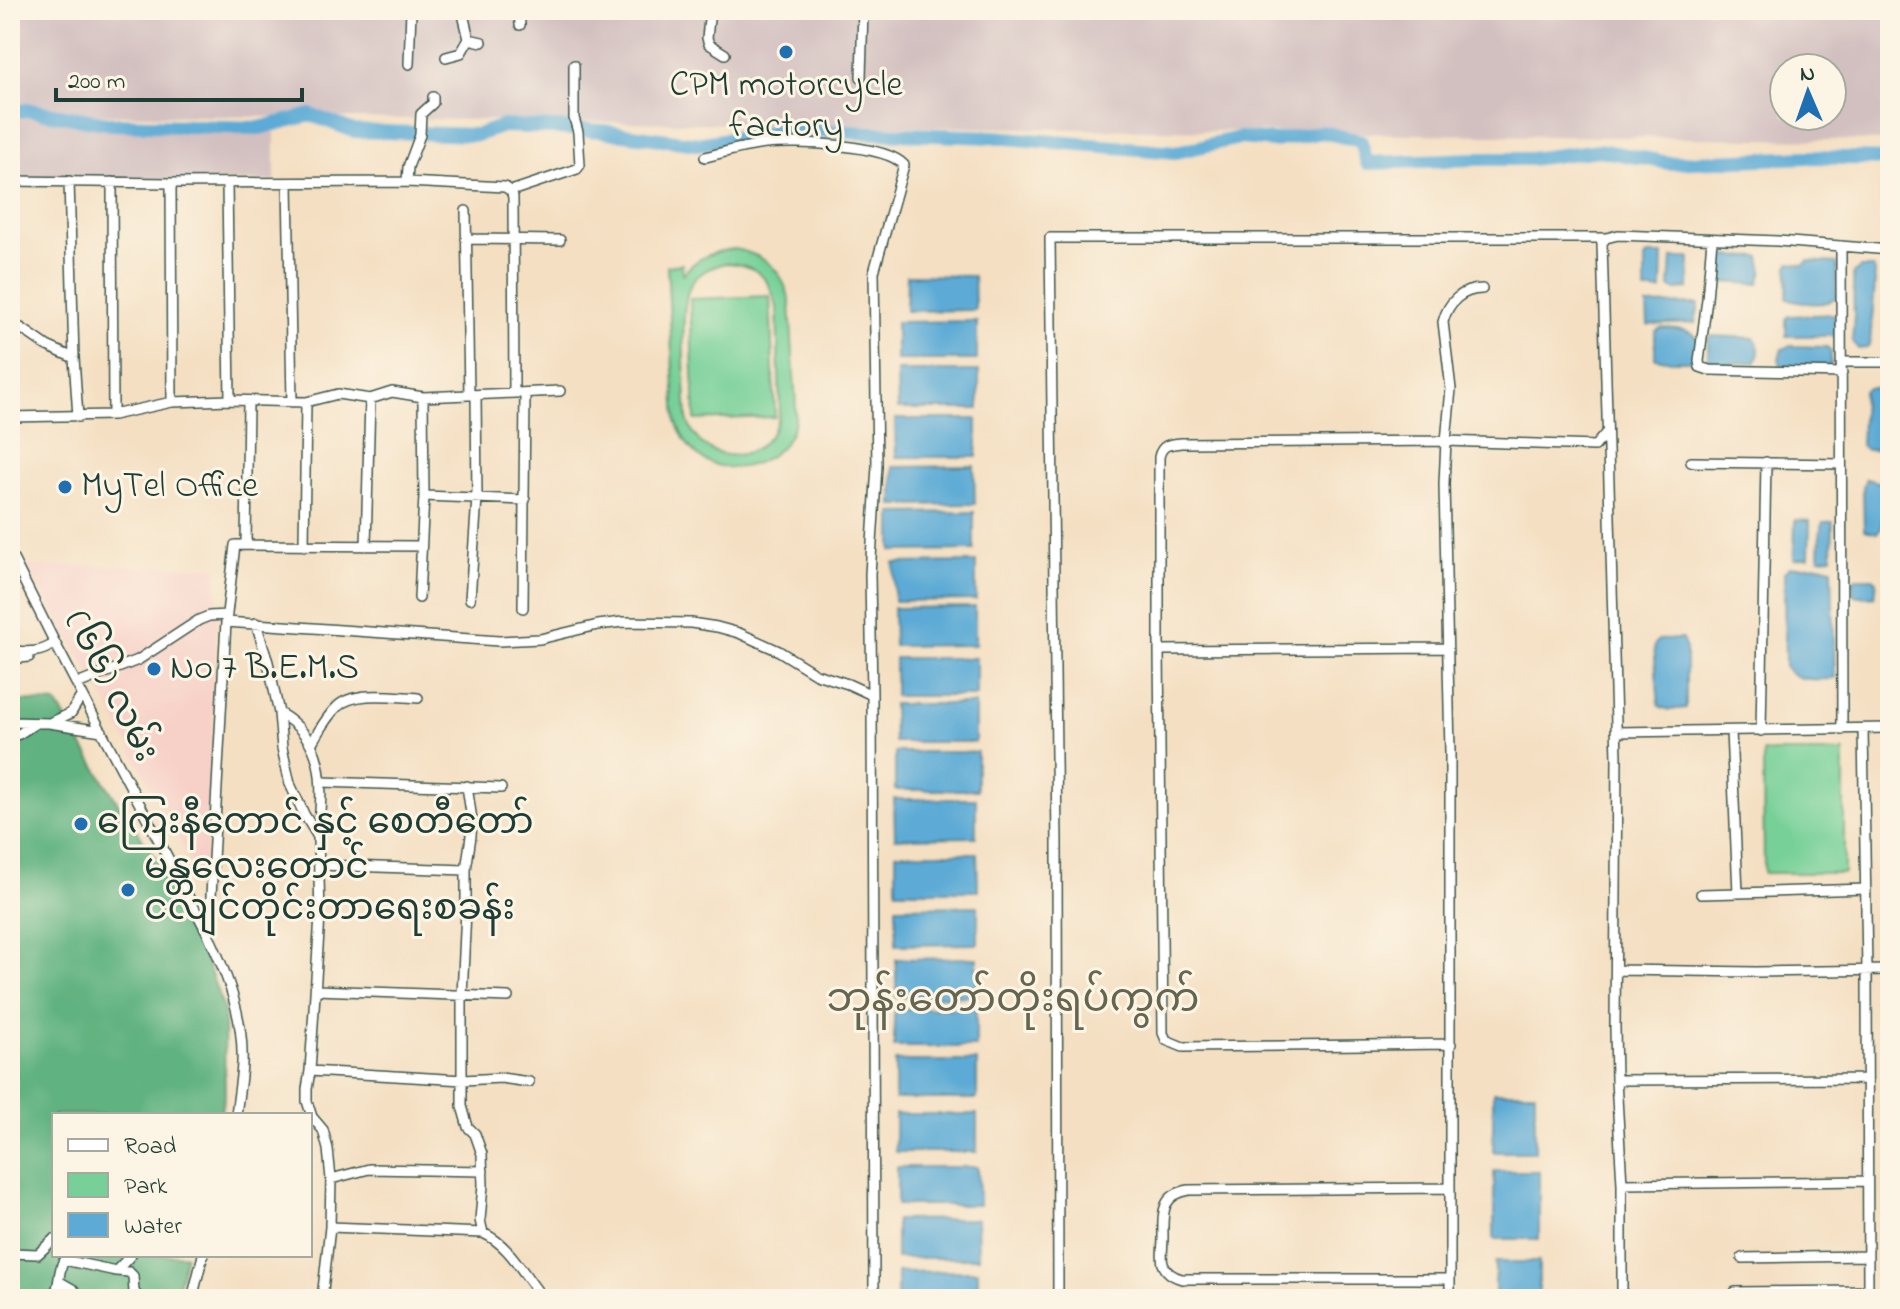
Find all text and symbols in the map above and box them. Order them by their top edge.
marker: CPM motorcycle factory [777,43,795,61]
scale bar [56,52,302,102]
north arrow [1768,52,1848,132]
text: N [1799,59,1815,91]
place label: CPM motorcycle factory [669,60,903,154]
text: 200 m [68,65,125,100]
place label: MyTel Office [81,461,259,514]
marker: MyTel Office [56,478,74,496]
street label: (၆၆) လမ်း [49,601,173,772]
place label: No 7 B.E.M.S [170,643,359,696]
marker: No 7 B.E.M.S [145,660,163,678]
place label: ကြေးနီတောင် နှင့် စေတီတော် [97,796,534,851]
marker: ကြေးနီတောင် နှင့် စေတီတော် [72,815,90,833]
place label: မန္တလေးတောင် ငလျင်တိုင်းတာရေးစခန်း [144,841,515,937]
marker: မန္တလေးတောင် ငလျင်တိုင်းတာရေးစခန်း [119,881,137,899]
district label: ဘုန်းတော်တိုးရပ်ကွက် [827,970,1199,1031]
legend [52,1113,312,1257]
text: Road [124,1130,177,1165]
text: Park [124,1170,168,1205]
text: Water [124,1210,182,1245]

